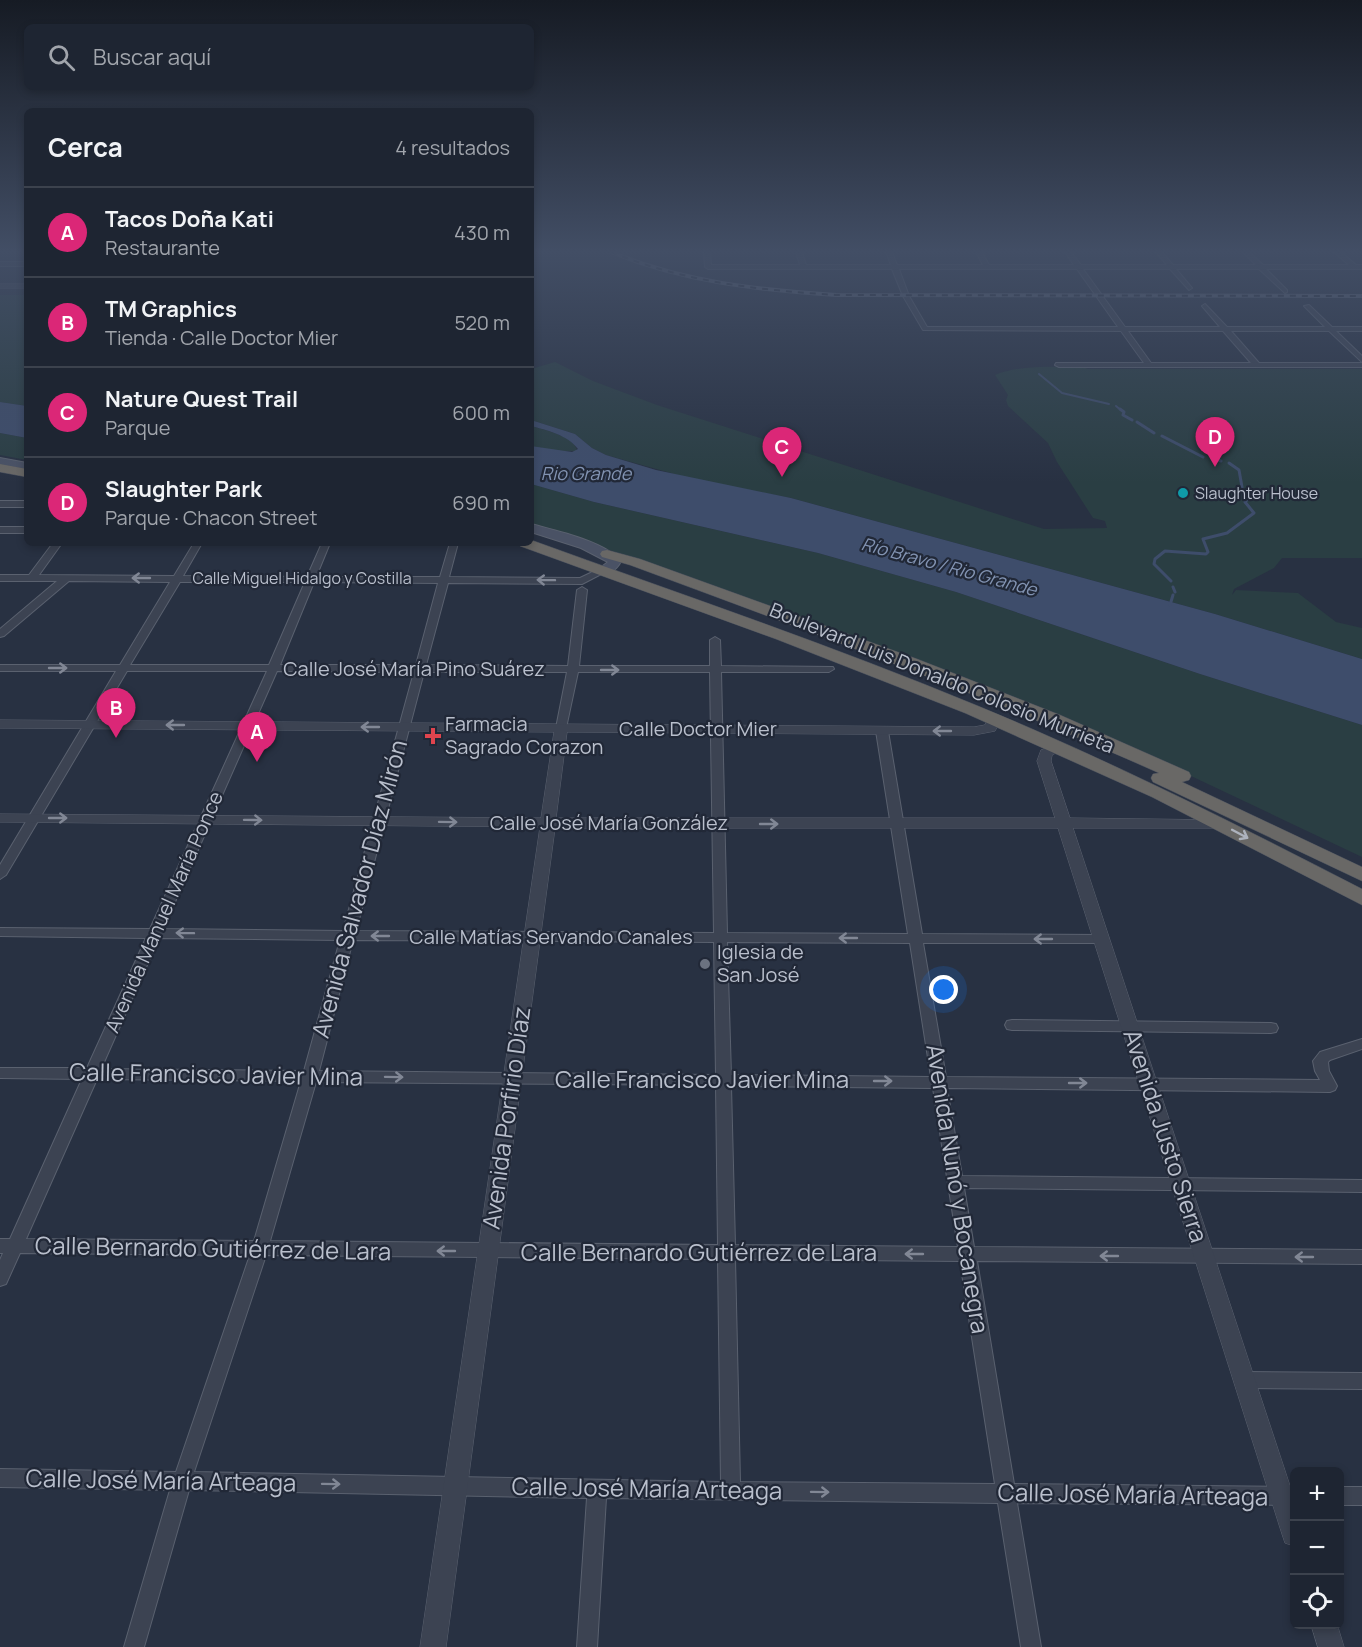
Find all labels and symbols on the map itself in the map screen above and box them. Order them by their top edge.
pin: D [1196,418,1234,467]
pin: C [762,428,802,477]
water label: Rio Grande [541,461,633,485]
place label: Slaughter House [1195,482,1318,504]
marker: Slaughter House [1176,486,1190,500]
water label: Río Bravo / Rio Grande [859,531,1041,601]
street label: Calle Miguel Hidalgo y Costilla [192,567,412,589]
one-way arrow [131,572,151,583]
one-way arrow [536,575,556,586]
street label: Boulevard Luis Donaldo Colosio Murrieta [766,596,1119,759]
street label: Calle José María Pino Suárez [283,655,545,682]
one-way arrow [48,662,68,674]
one-way arrow [600,664,620,676]
pin: B [96,688,136,738]
place label: Farmacia Sagrado Corazon [445,710,603,760]
pin: A [238,712,276,762]
street label: Calle Doctor Mier [619,715,777,742]
one-way arrow [165,720,185,731]
one-way arrow [360,721,380,733]
one-way arrow [933,725,953,737]
marker: Farmacia Sagrado Corazon [426,729,440,743]
street label: Avenida Salvador Díaz Mirón [303,736,414,1041]
street label: Avenida Manuel María Ponce [98,787,229,1037]
street label: Calle José María González [490,809,728,836]
one-way arrow [48,812,68,824]
one-way arrow [243,814,263,826]
one-way arrow [438,816,458,828]
one-way arrow [759,818,779,830]
one-way arrow [1231,829,1249,840]
street label: Calle Matías Servando Canales [409,923,693,950]
one-way arrow [176,927,196,939]
one-way arrow [371,930,391,942]
one-way arrow [839,932,859,944]
one-way arrow [1034,933,1054,945]
place label: Iglesia de San José [717,938,804,988]
marker: Iglesia de San José [698,957,712,971]
your location [929,975,958,1004]
street label: Avenida Porfirio Díaz [474,1004,537,1231]
street label: Avenida Justo Sierra [1116,1025,1217,1246]
street label: Avenida Nunó y Bocanegra [919,1042,998,1336]
street label: Calle Francisco Javier Mina [69,1054,363,1093]
street label: Calle Francisco Javier Mina [555,1062,849,1095]
one-way arrow [384,1071,404,1083]
one-way arrow [873,1075,893,1087]
one-way arrow [1068,1077,1088,1089]
street label: Calle Bernardo Gutiérrez de Lara [35,1228,391,1267]
street label: Calle Bernardo Gutiérrez de Lara [521,1235,877,1268]
one-way arrow [436,1245,456,1257]
one-way arrow [904,1248,924,1260]
one-way arrow [1099,1250,1119,1262]
one-way arrow [1294,1251,1314,1263]
street label: Calle José María Arteaga [25,1461,297,1498]
street label: Calle José María Arteaga [511,1469,783,1506]
street label: Calle José María Arteaga [997,1475,1269,1512]
one-way arrow [321,1478,341,1490]
one-way arrow [810,1486,830,1498]

